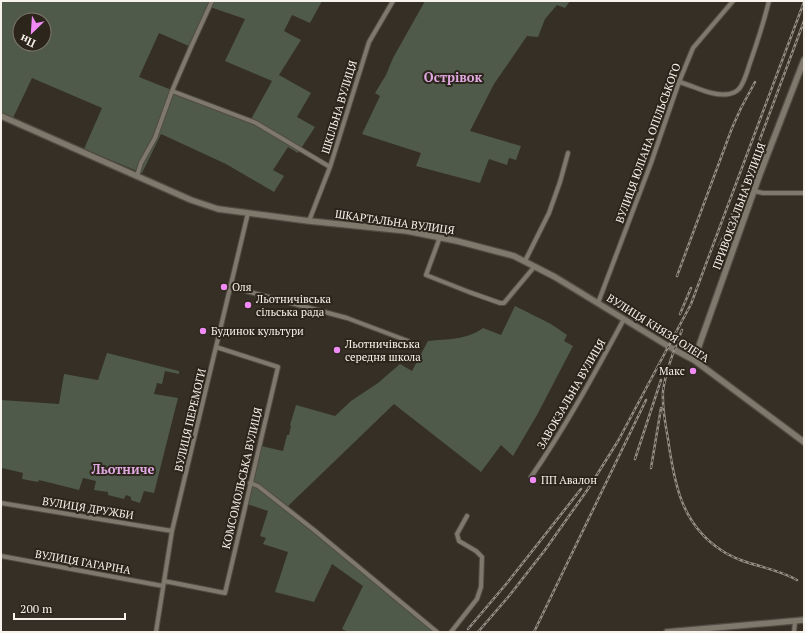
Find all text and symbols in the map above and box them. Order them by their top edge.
north arrow [12,12,52,52]
text: Пн [18,31,38,51]
street label: ШКІЛЬНА ВУЛИЦЯ [318,59,360,155]
street label: ВУЛИЦЯ ЮЛІАНА ОПІЛЬСЬКОГО [612,61,684,225]
district label: Острівок [424,68,482,86]
street label: ПРИВОКЗАЛЬНА ВУЛИЦЯ [710,141,768,271]
street label: ШКАРТАЛЬНА ВУЛИЦЯ [334,207,456,237]
place label: Оля [232,280,252,294]
marker: Оля [219,282,229,292]
street label: ВУЛИЦЯ КНЯЗЯ ОЛЕГА [604,291,712,366]
place label: Льотничівська сільська рада [255,292,331,319]
marker: Льотничівська сільська рада [243,300,253,310]
place label: Будинок культури [211,324,304,338]
marker: Будинок культури [198,326,208,336]
street label: ЗАВОКЗАЛЬНА ВУЛИЦЯ [534,336,608,452]
place label: Льотничівська середня школа [344,337,421,364]
marker: Льотничівська середня школа [332,345,342,355]
place label: Макс [659,364,685,378]
marker: Макс [688,366,698,376]
street label: ВУЛИЦЯ ПЕРЕМОГИ [171,367,209,473]
street label: КОМСОМОЛЬСЬКА ВУЛИЦЯ [219,406,265,550]
district label: Льотниче [90,460,155,478]
place label: ПП Авалон [541,473,597,487]
marker: ПП Авалон [528,475,538,485]
street label: ВУЛИЦЯ ДРУЖБИ [41,494,135,522]
street label: ВУЛИЦЯ ГАГАРІНА [34,547,133,577]
scale bar [14,595,125,621]
text: 200 m [20,601,53,616]

